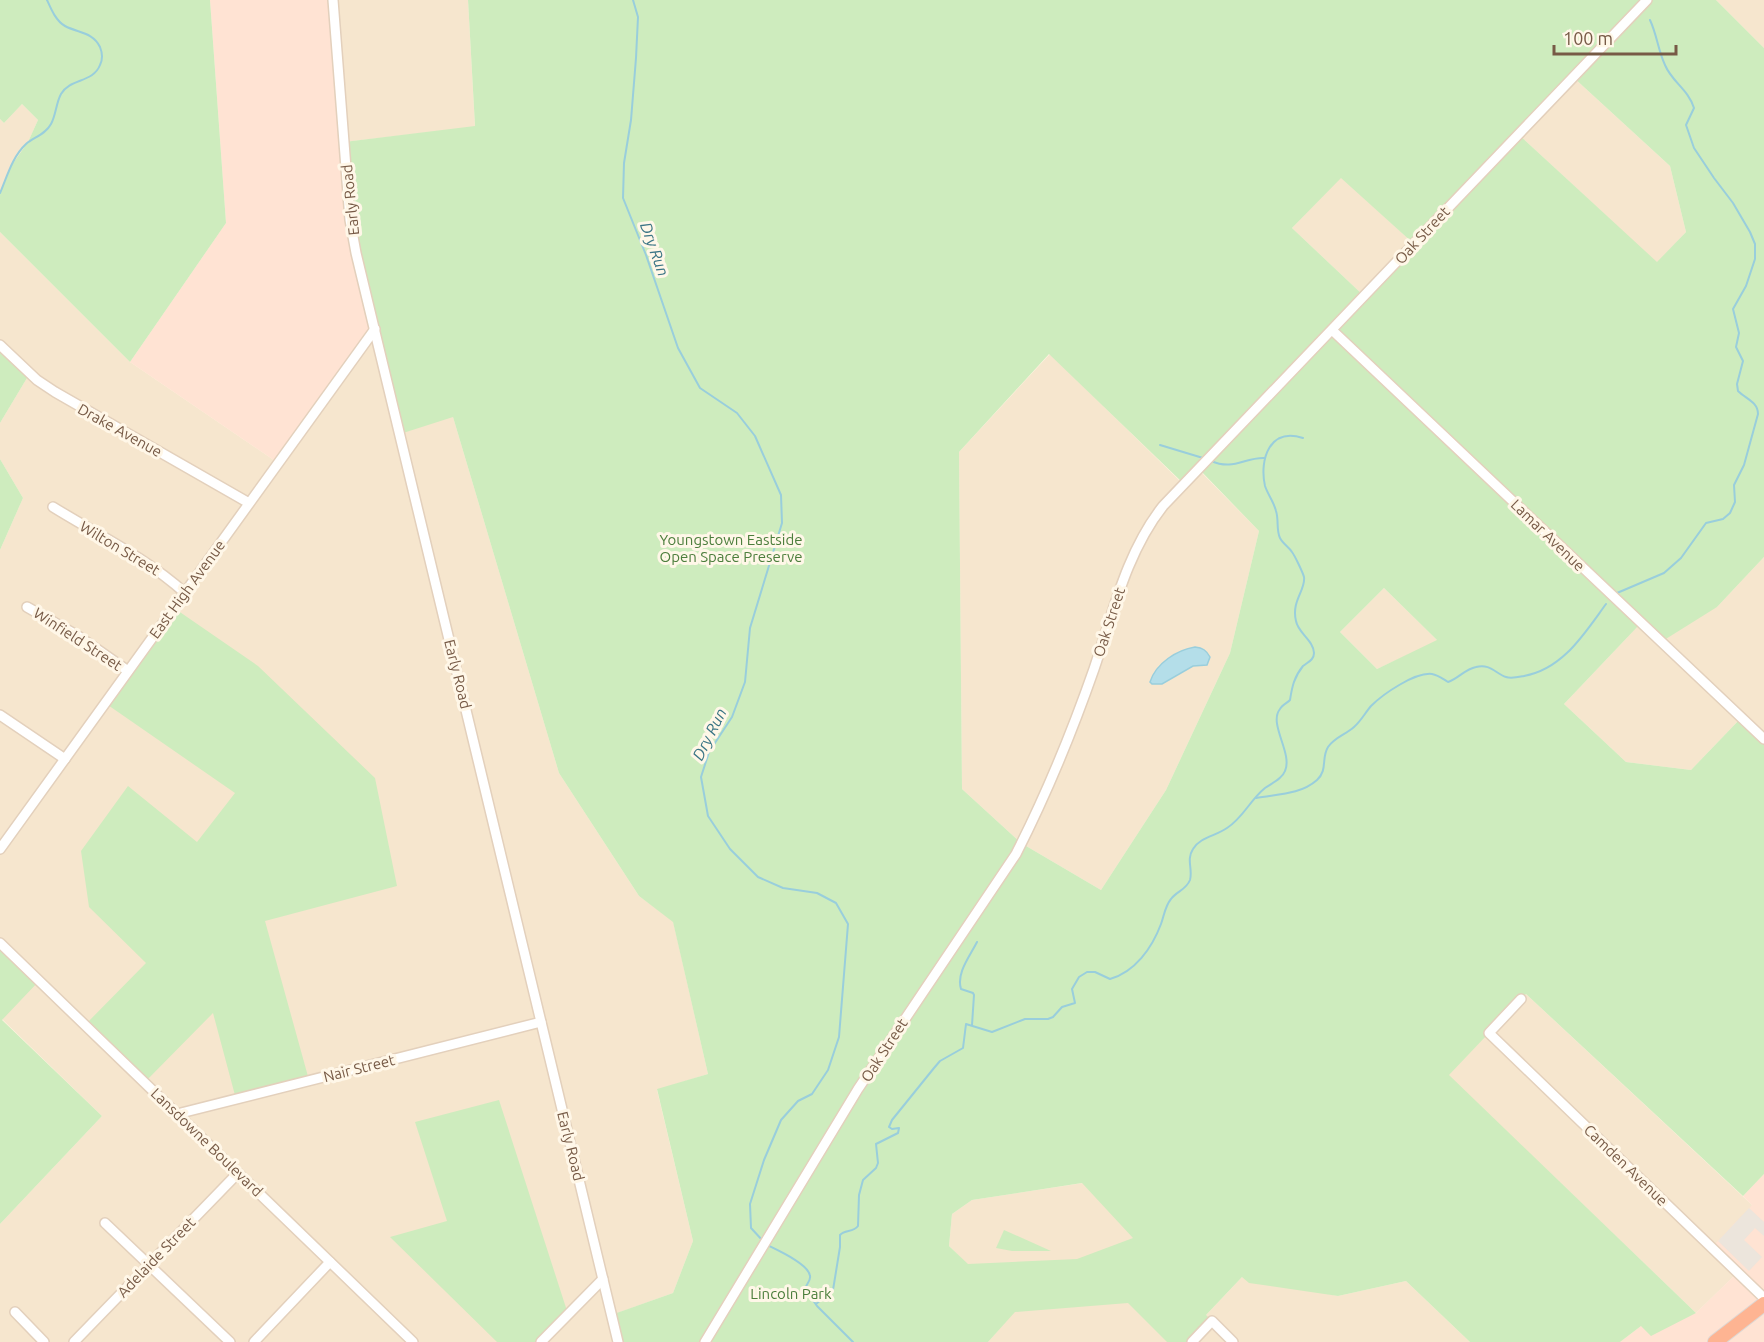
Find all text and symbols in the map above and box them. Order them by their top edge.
scale bar [1554,18,1676,56]
text: 100 m [1563,28,1613,48]
street label: Early Road [338,164,362,236]
street label: Oak Street [1391,203,1453,267]
water label: Dry Run [637,220,673,278]
street label: Drake Avenue [75,400,165,460]
street label: Lamar Avenue [1508,496,1588,574]
street label: Wilton Street [77,517,163,579]
park label: Youngstown Eastside Open Space Preserve [659,531,803,565]
street label: East High Avenue [146,537,228,641]
street label: Oak Street [1090,585,1128,659]
street label: Winfield Street [31,604,126,674]
street label: Early Road [441,638,475,710]
water label: Dry Run [688,705,730,763]
street label: Oak Street [857,1015,911,1085]
street label: Nair Street [321,1051,397,1085]
street label: Lansdowne Boulevard [148,1084,266,1200]
street label: Early Road [554,1110,588,1182]
street label: Camden Avenue [1581,1121,1671,1209]
street label: Adelaide Street [114,1213,198,1300]
park label: Lincoln Park [750,1285,832,1302]

